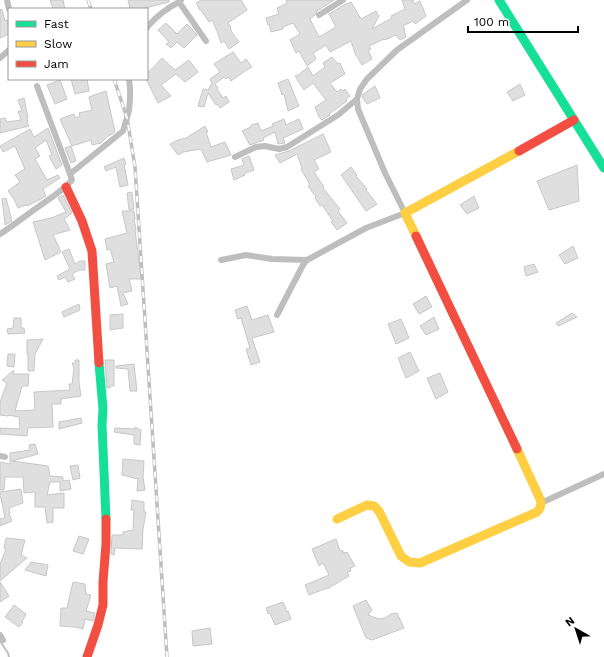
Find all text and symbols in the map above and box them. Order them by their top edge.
legend [8,8,148,80]
scale bar [468,8,578,34]
text: 100 m [474,15,509,29]
text: Fast [44,17,69,31]
text: Slow [44,37,72,51]
text: Jam [44,57,69,71]
north arrow [556,609,596,649]
text: N [563,614,577,629]

